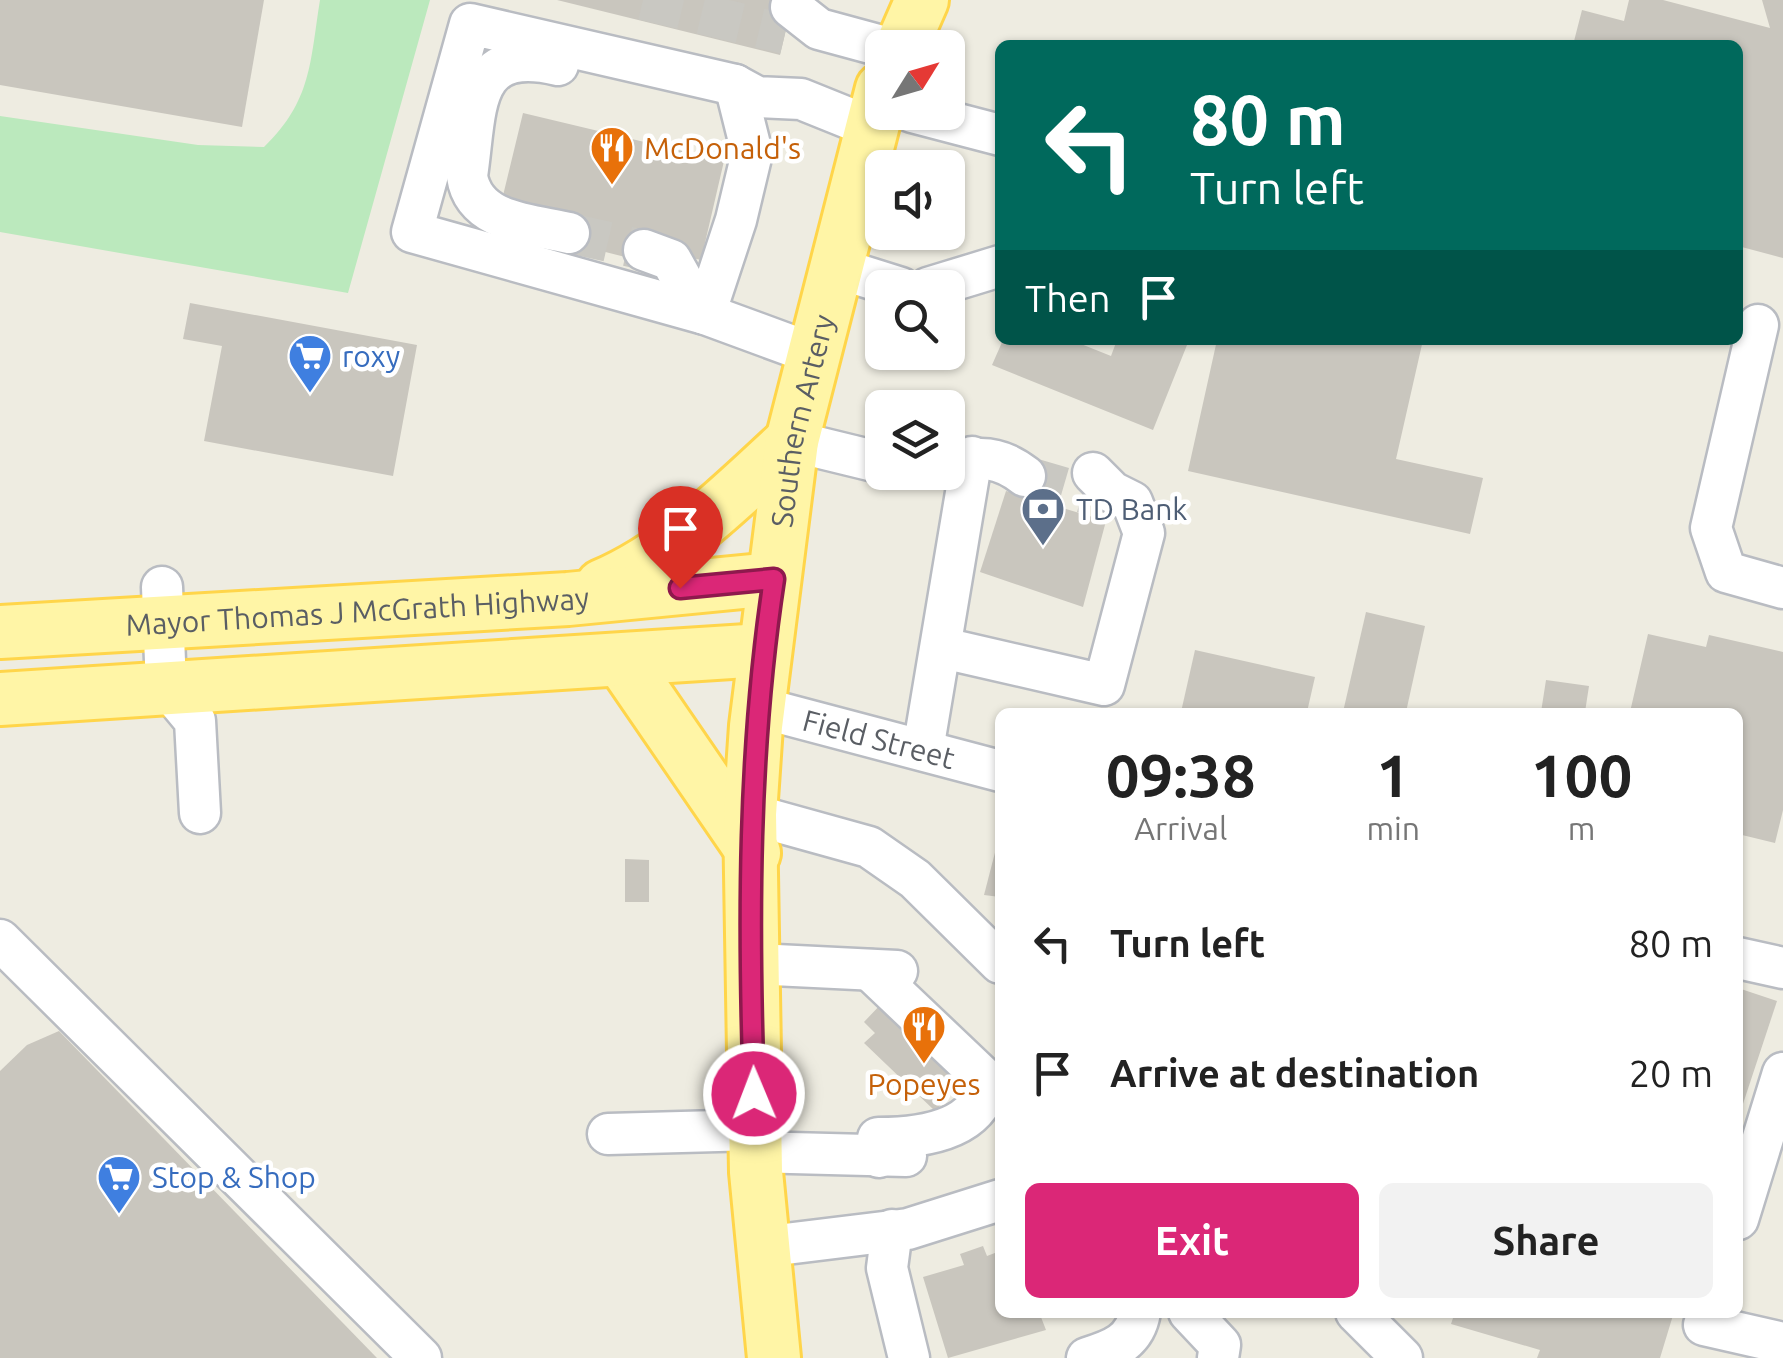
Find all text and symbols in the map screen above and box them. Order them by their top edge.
north arrow [865,30,965,130]
map controls [865,30,965,490]
icon: left [1025,80,1155,210]
text: 80 m [1190,80,1346,158]
restaurant icon: McDonald's [589,125,635,186]
place label: McDonald's [644,131,801,165]
button: sound [865,150,965,250]
text: Turn left [1190,162,1364,213]
button: search [865,270,965,370]
icon: arrive [1131,270,1186,325]
text: Then [1025,277,1111,319]
street label: Southern Artery [764,311,841,529]
supermarket icon: roxy [287,333,333,394]
place label: roxy [342,339,400,373]
button: layers [865,390,965,490]
pin [638,486,723,589]
bank icon: TD Bank [1020,486,1066,547]
place label: TD Bank [1076,492,1187,526]
icon: arrive [653,501,708,556]
street label: Mayor Thomas J McGrath Highway [125,580,591,642]
street label: Field Street [799,703,959,775]
text: 09:38 [1106,741,1256,808]
text: 1 [1376,741,1410,808]
text: 100 [1531,741,1632,808]
text: Arrival [1134,810,1227,846]
text: min [1366,810,1420,846]
text: m [1568,810,1595,846]
icon: left [1025,916,1080,971]
text: Turn left [1110,922,1265,964]
text: 80 m [1629,922,1713,964]
restaurant icon: Popeyes [901,1004,947,1065]
position arrow [702,1042,806,1146]
icon: arrive [1025,1046,1080,1101]
text: Arrive at destination [1110,1052,1479,1094]
text: 20 m [1629,1052,1713,1094]
place label: Popeyes [867,1067,981,1101]
supermarket icon: Stop & Shop [96,1154,142,1215]
place label: Stop & Shop [152,1160,316,1194]
button: Exit [1025,1183,1359,1298]
button: Share [1379,1183,1713,1298]

